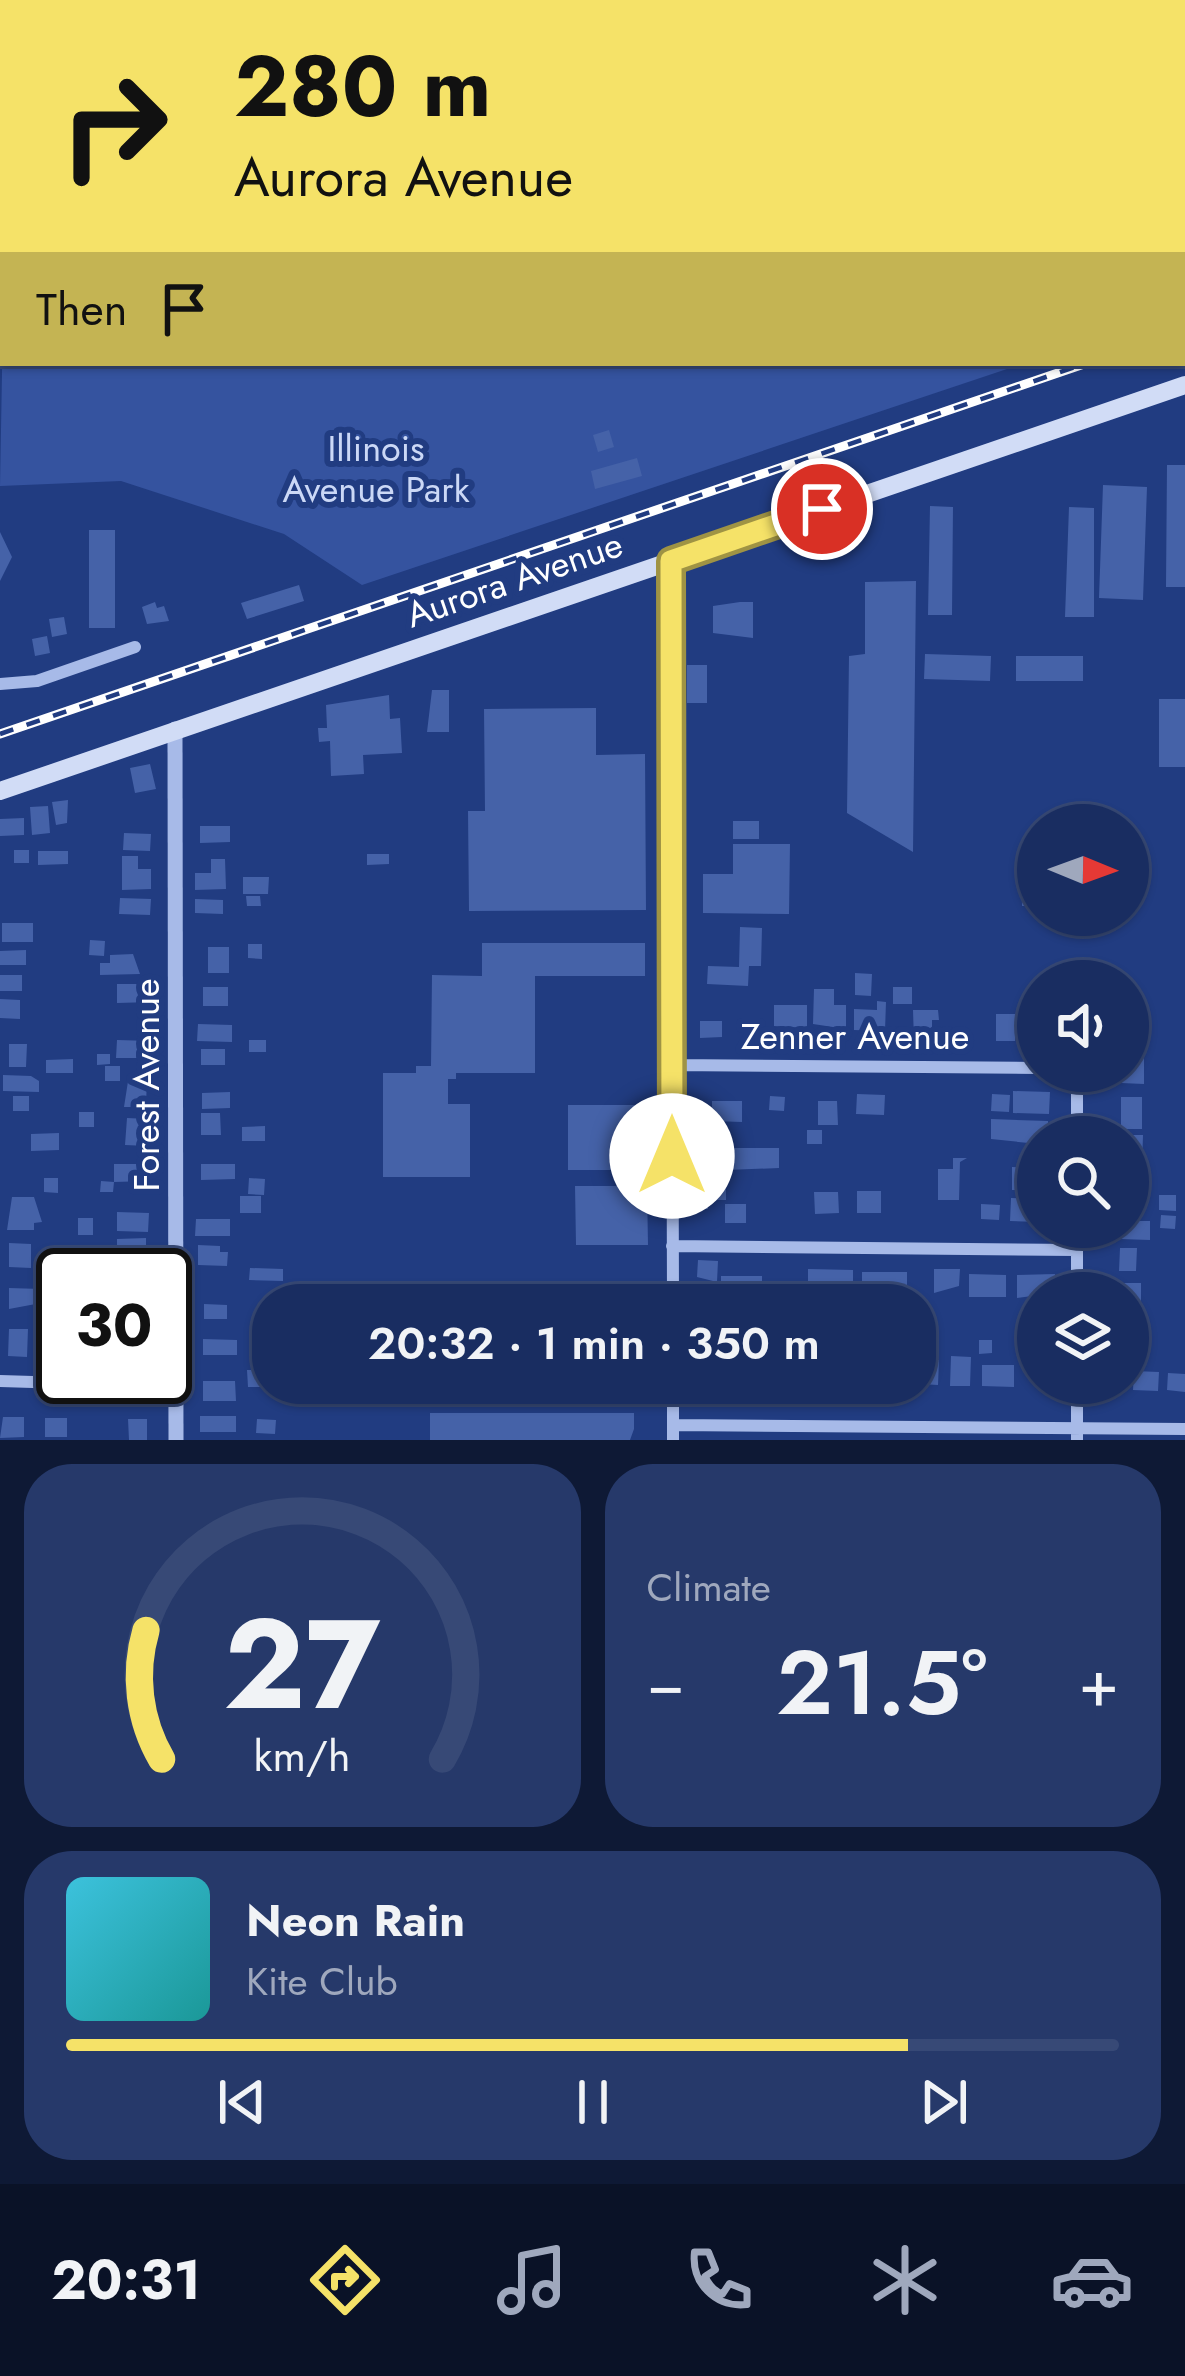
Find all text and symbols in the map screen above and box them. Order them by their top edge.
text: 280 m [234,26,491,148]
icon: right [36,48,192,204]
text: Aurora Avenue [234,138,573,216]
icon: arrive [151,276,217,342]
text: Then [36,277,127,342]
park label: Illinois Avenue Park [282,422,470,515]
pin [771,458,873,560]
icon: arrive [789,476,855,542]
street label: Aurora Avenue [399,518,629,640]
north arrow [1017,804,1149,936]
map controls [1017,804,1149,1404]
button: sound [1017,960,1149,1092]
street label: Forest Avenue [120,978,172,1192]
street label: Zenner Avenue [741,1010,969,1062]
position arrow [609,1093,735,1219]
button: search [1017,1116,1149,1248]
speed limit sign: 30 [36,1248,192,1404]
button: layers [1017,1272,1149,1404]
text: 20:32 · 1 min · 350 m [368,1311,820,1376]
text: Climate [647,1559,771,1616]
text: 27 [224,1574,381,1755]
text: 21.5° [776,1618,988,1748]
text: − [647,1635,685,1731]
text: + [1078,1635,1119,1731]
text: km/h [254,1724,351,1786]
text: Neon Rain [246,1888,465,1953]
text: Kite Club [246,1953,398,2010]
icon: previous [209,2069,275,2135]
icon: pause [560,2069,626,2135]
icon: next [911,2069,977,2135]
icon: directions [303,2238,387,2322]
icon: music [490,2238,574,2322]
icon: phone [677,2238,761,2322]
icon: climate [863,2238,947,2322]
icon: car [1050,2238,1134,2322]
text: 20:31 [51,2241,201,2319]

